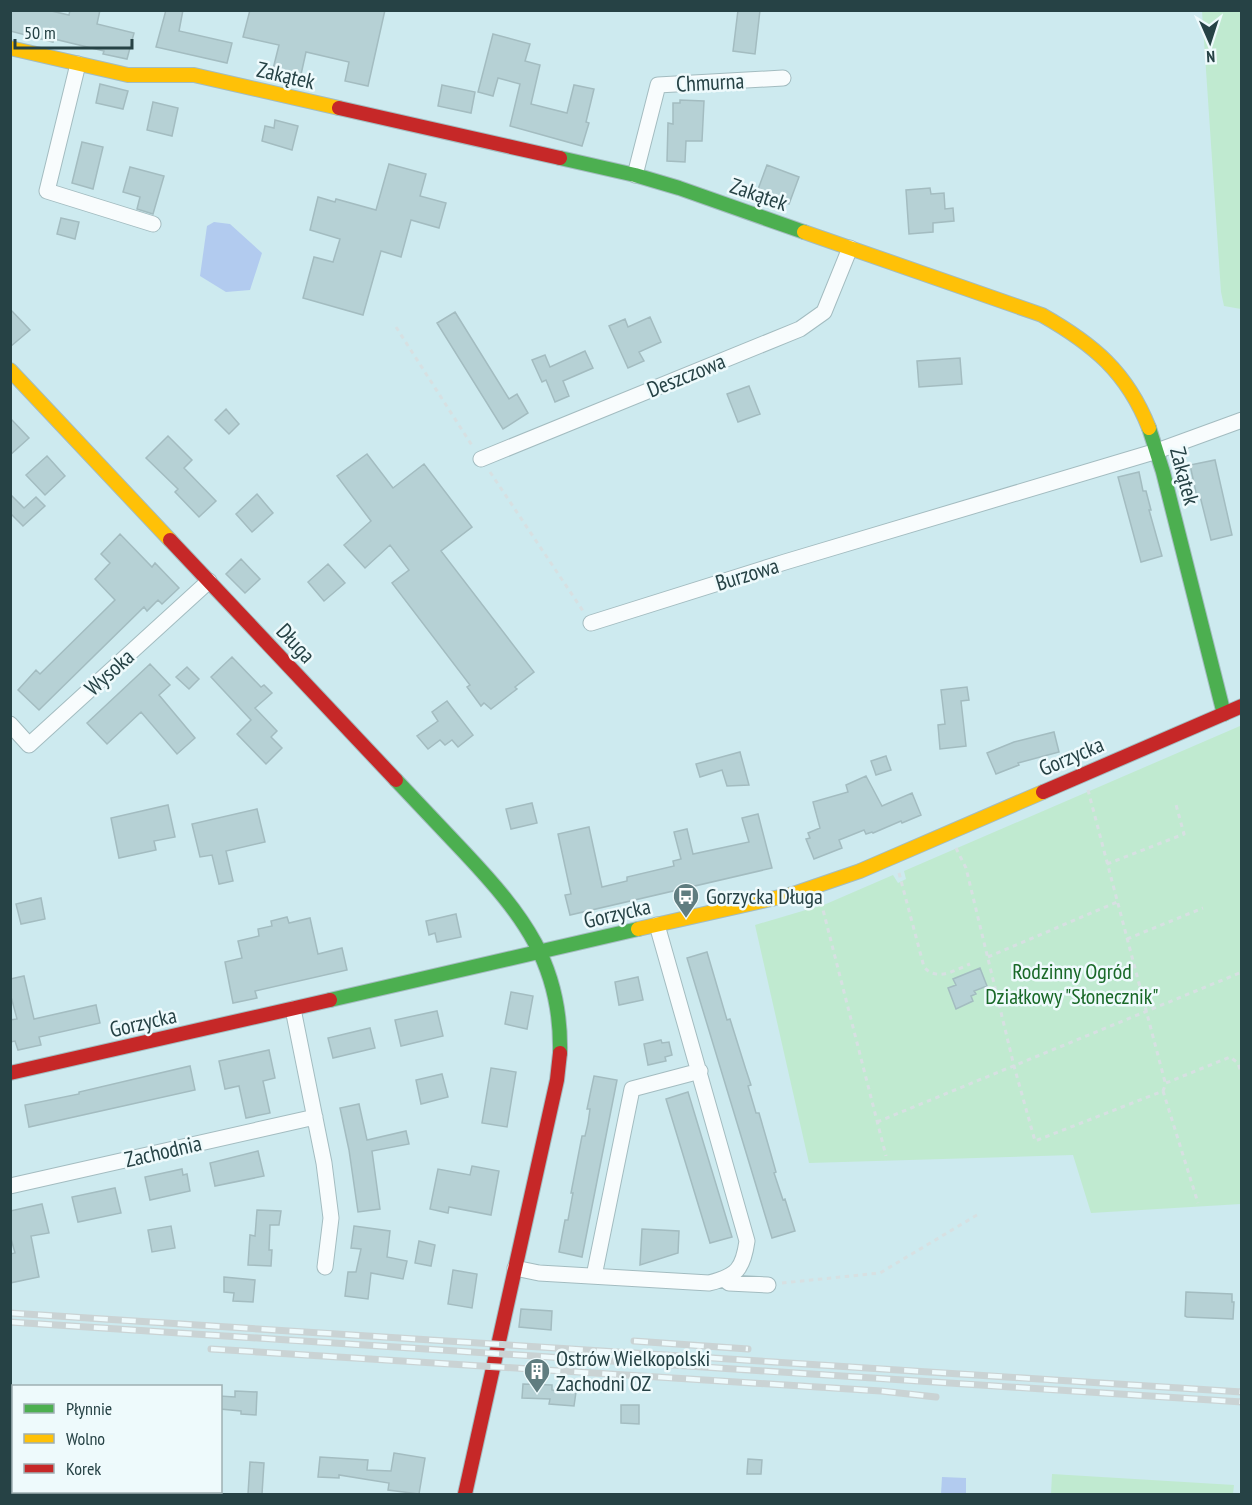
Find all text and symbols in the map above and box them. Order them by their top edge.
scale bar [15,12,132,50]
north arrow [1180,12,1240,72]
text: 50 m [24,21,56,44]
text: N [1206,47,1216,67]
street label: Zakątek [254,55,318,95]
street label: Chmurna [675,66,745,98]
street label: Zakątek [727,171,792,217]
street label: Deszczowa [643,347,729,403]
street label: Zakątek [1164,444,1206,509]
street label: Burzowa [712,551,782,597]
street label: Długa [271,617,321,669]
street label: Wysoka [78,642,140,702]
street label: Gorzycka [1034,730,1108,782]
bus stop icon: Gorzycka Długa [671,881,701,919]
place label: Gorzycka Długa [706,882,823,910]
street label: Gorzycka [581,892,653,934]
park label: Rodzinny Ogród Działkowy "Słonecznik" [985,957,1159,1010]
street label: Gorzycka [107,1001,179,1043]
street label: Zachodnia [122,1129,204,1173]
place label: Ostrów Wielkopolski Zachodni OZ [556,1344,710,1397]
building icon: Ostrów Wielkopolski Zachodni OZ [522,1356,552,1394]
legend [12,1385,222,1493]
text: Płynnie [66,1397,112,1420]
text: Wolno [66,1427,105,1450]
text: Korek [66,1457,101,1480]

